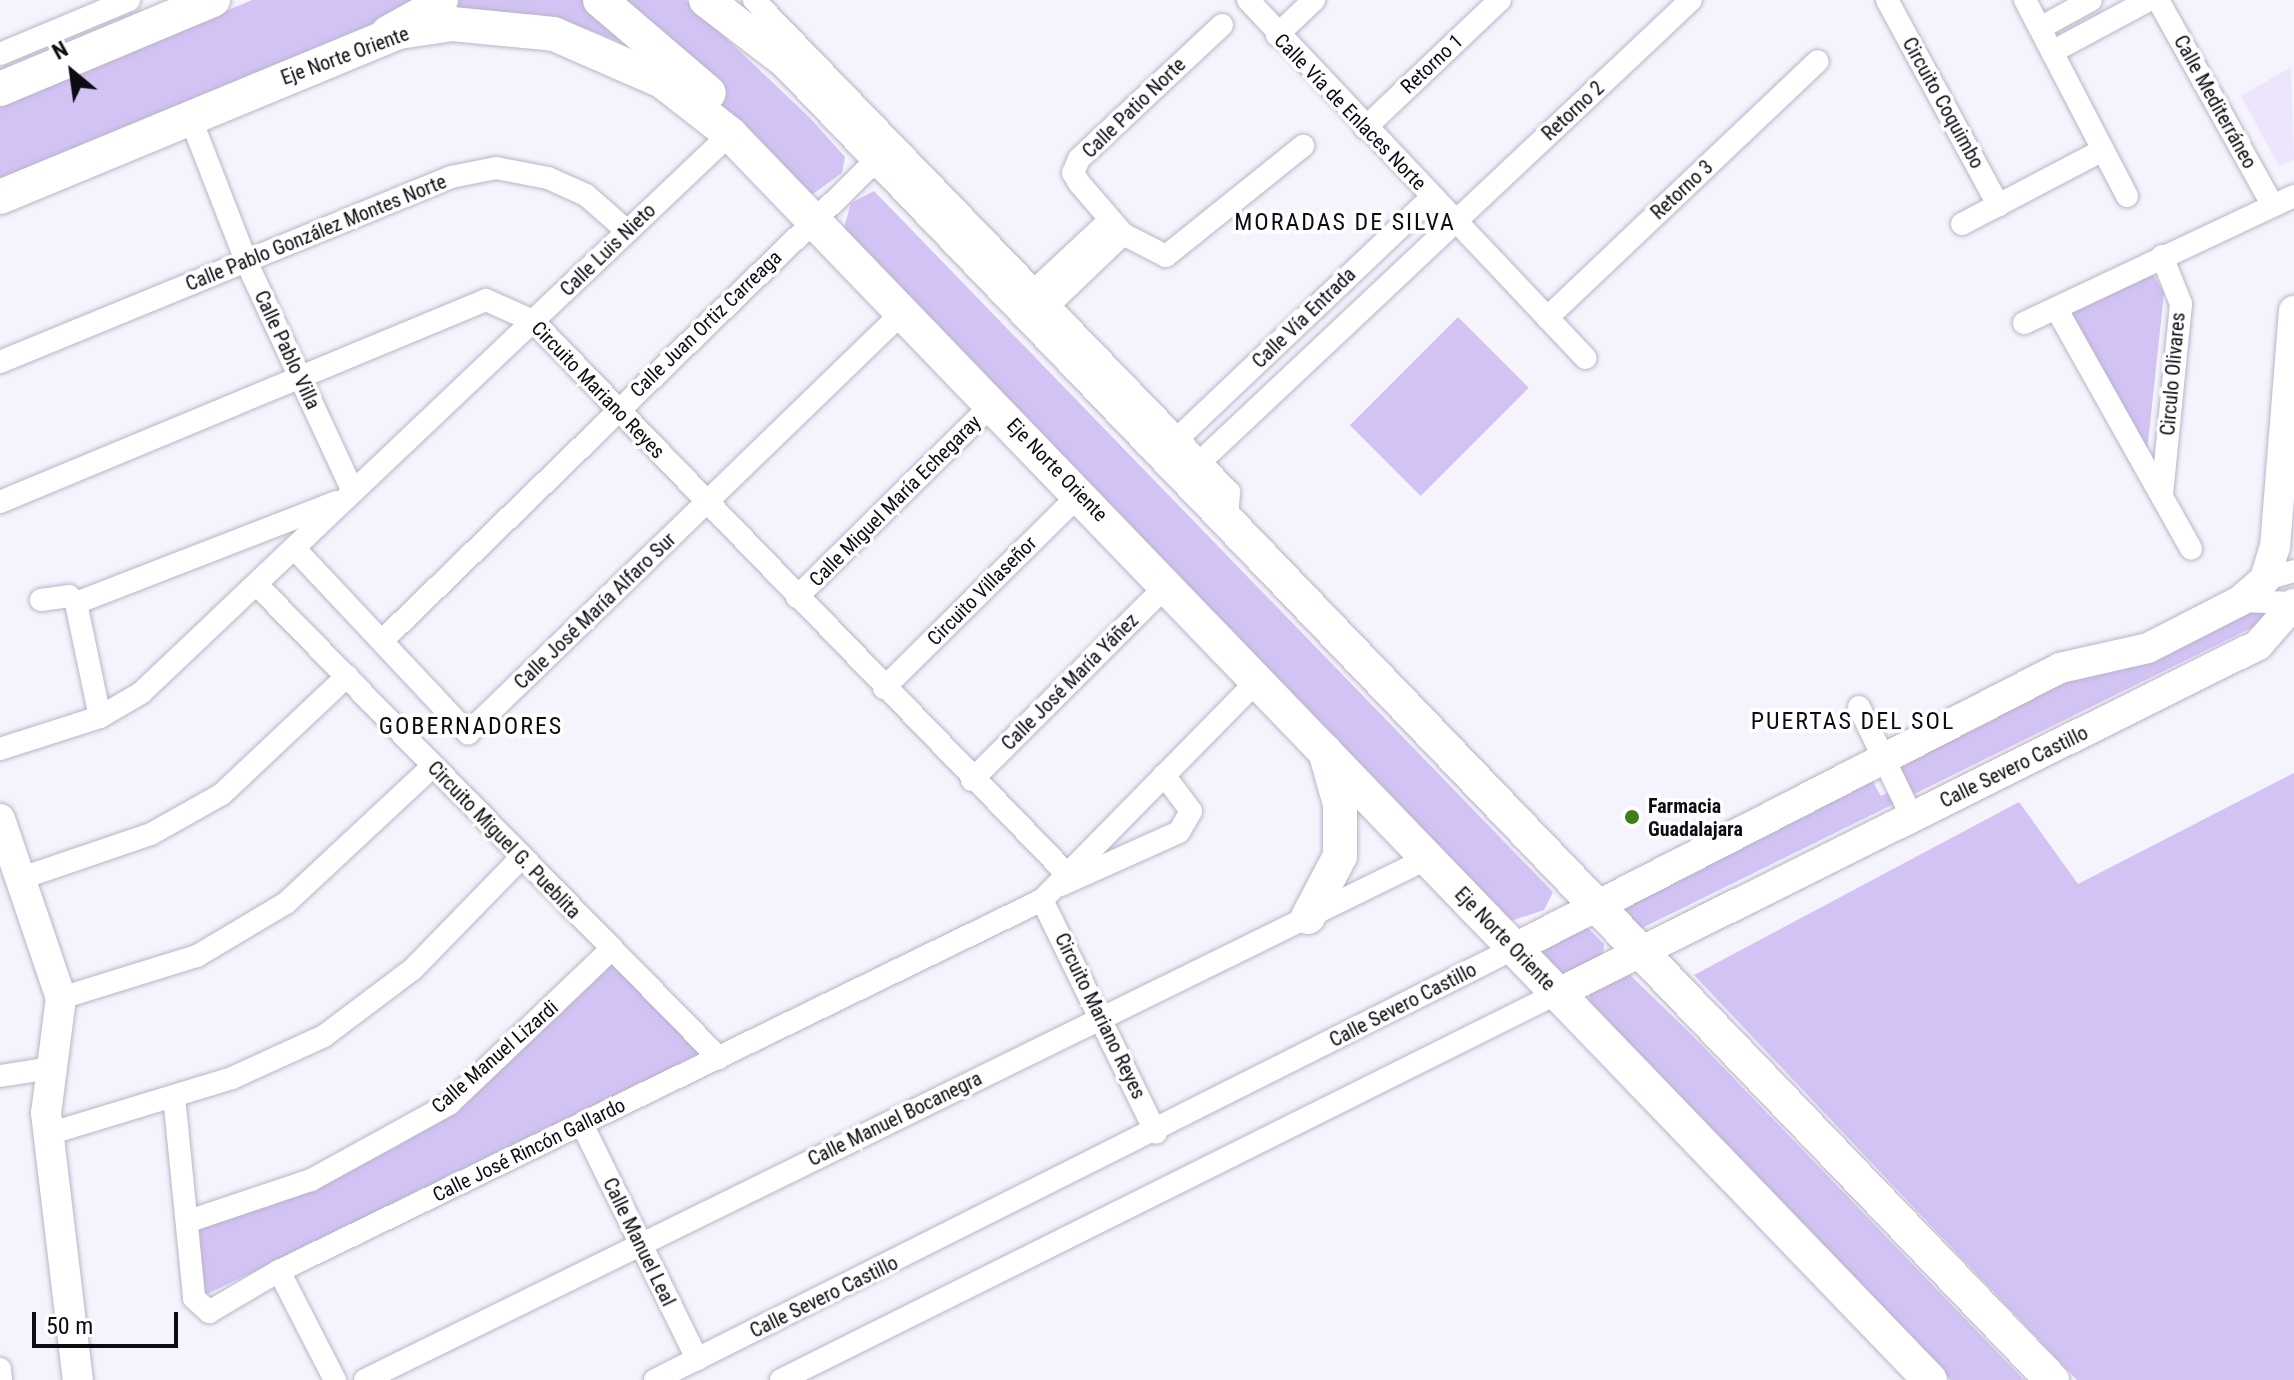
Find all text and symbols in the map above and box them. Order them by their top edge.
street label: Eje Norte Oriente [278,22,412,90]
street label: Calle Vía de Enlaces Norte [1269,29,1431,195]
street label: Retorno 1 [1396,29,1468,99]
street label: Calle Mediterráneo [2168,31,2262,173]
north arrow [32,32,112,112]
street label: Circuito Coquimbo [1897,33,1989,173]
text: N [48,36,72,65]
street label: Calle Patio Norte [1077,53,1191,163]
street label: Retorno 2 [1537,76,1609,146]
street label: Retorno 3 [1646,155,1718,225]
street label: Calle Pablo González Montes Norte [182,170,450,296]
street label: Calle Luis Nieto [555,199,661,301]
district label: MORADAS DE SILVA [1234,209,1456,237]
street label: Calle Juan Ortiz Carreaga [625,246,787,402]
street label: Calle Vía Entrada [1247,263,1361,373]
street label: Calle Pablo Villa [249,287,325,413]
street label: Circulo Olivares [2156,311,2190,437]
street label: Circuito Mariano Reyes [526,316,670,464]
street label: Calle Miguel María Echegaray [804,410,986,592]
street label: Eje Norte Oriente [1002,413,1112,527]
street label: Calle José María Alfaro Sur [509,528,681,694]
street label: Circuito Villaseñor [922,531,1042,651]
street label: Calle José María Yáñez [997,609,1143,755]
district label: PUERTAS DEL SOL [1751,708,1955,736]
district label: GOBERNADORES [379,713,563,741]
street label: Calle Severo Castillo [1936,721,2092,813]
street label: Circuito Miguel G. Pueblita [422,756,586,924]
place label: Farmacia Guadalajara [1648,794,1743,841]
marker: Farmacia Guadalajara [1623,808,1641,826]
street label: Eje Norte Oriente [1450,882,1560,996]
street label: Circuito Mariano Reyes [1049,929,1151,1103]
street label: Calle Severo Castillo [1325,958,1481,1052]
street label: Calle Manuel Lizardi [427,996,563,1118]
street label: Calle Manuel Bocanegra [804,1066,986,1172]
street label: Calle José Rincón Gallardo [429,1093,629,1207]
street label: Calle Manuel Leal [598,1174,680,1310]
street label: Calle Severo Castillo [746,1251,902,1343]
scale bar [36,1296,182,1346]
text: 50 m [46,1312,93,1340]

